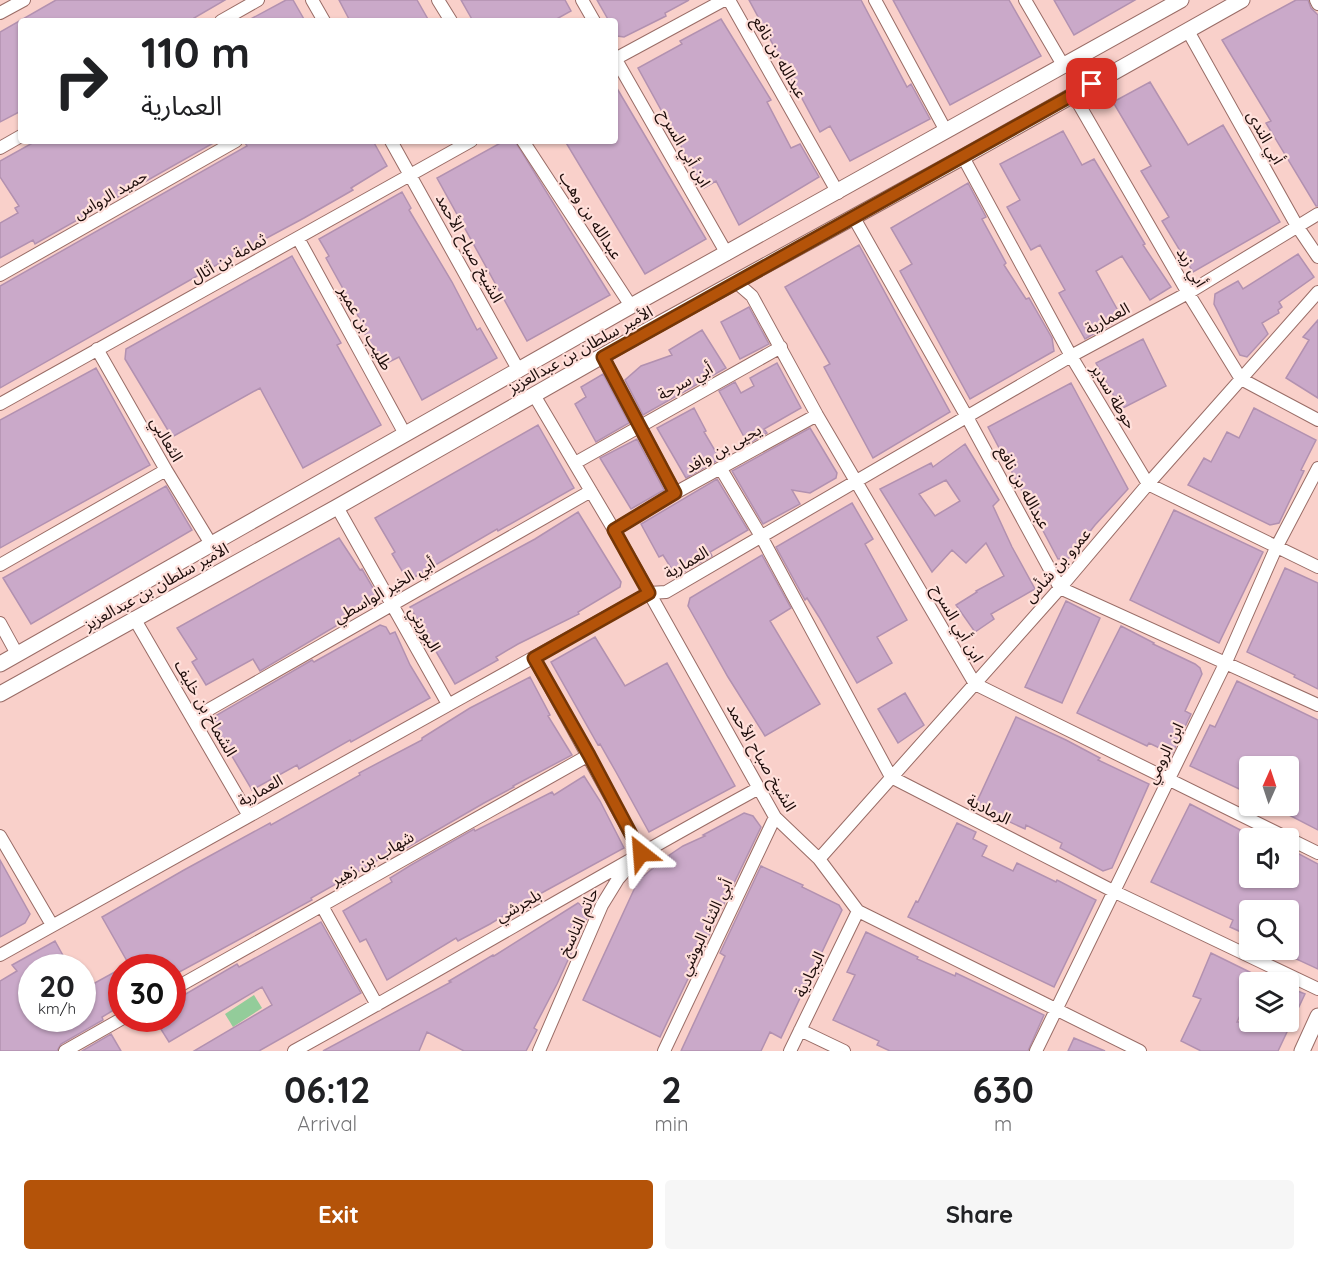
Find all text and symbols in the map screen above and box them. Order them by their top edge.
street label: عبدالله بن نافع [746,12,812,103]
text: 110 m [141,26,250,79]
icon: right [42,42,120,120]
pin [1066,58,1117,109]
icon: arrive [1075,67,1108,100]
text: العمارية [141,88,222,122]
street label: ابن أبي السرح [652,106,715,192]
street label: أبي الندى [1241,107,1289,169]
street label: حميد الرواس [69,165,151,223]
street label: عبدالله بن وهب [555,167,627,263]
street label: الشيخ صباح الأحمد [429,190,508,308]
street label: ثمامة بن أثال [186,229,270,288]
street label: أبي زيد [1170,243,1211,292]
street label: طليب بن عمير [334,281,397,374]
street label: العمارية [1081,298,1133,338]
street label: الأمير سلطان بن عبدالعزيز [503,301,656,398]
street label: أبي سرحة [654,358,717,407]
street label: حوطة سدير [1086,359,1141,432]
street label: الثعالبي [144,413,188,466]
street label: يحيى بن وافد [681,419,765,477]
street label: عبدالله بن نافع [990,442,1055,534]
street label: عمرو بن شأس [1019,524,1095,606]
street label: الأمير سلطان بن عبدالعزيز [79,538,232,635]
street label: العمارية [660,541,712,583]
street label: أبي الخير الواسطي [330,553,440,630]
street label: ابن أبي السرح [925,581,988,667]
street label: البوريني [402,603,445,656]
street label: الشماخ بن خليف [168,656,242,761]
street label: الشيخ صباح الأحمد [720,699,801,816]
street label: ابن الرومي [1141,719,1190,788]
north arrow [1239,756,1299,816]
map controls [1239,756,1299,1032]
street label: العمارية [234,770,286,810]
street label: الرمادية [964,789,1014,829]
position arrow [609,821,673,885]
street label: شهاب بن زهير [326,826,417,890]
button: sound [1239,828,1299,888]
street label: أبي الثناء البوشي [674,875,739,980]
street label: بلجرشي [492,884,546,928]
street label: حاتم الناسخ [553,885,605,961]
button: search [1239,900,1299,960]
street label: البجادية [789,948,829,1000]
speed limit sign: 30 [108,954,186,1032]
text: 20 [39,967,75,1005]
button: layers [1239,972,1299,1032]
text: km/h [38,999,76,1018]
text: 06:12 [284,1067,370,1112]
text: 2 [661,1067,682,1112]
text: 630 [973,1067,1034,1112]
text: Arrival [297,1111,357,1136]
text: min [654,1111,689,1136]
text: m [994,1111,1012,1136]
button: Exit [24,1180,653,1249]
button: Share [665,1180,1294,1249]

